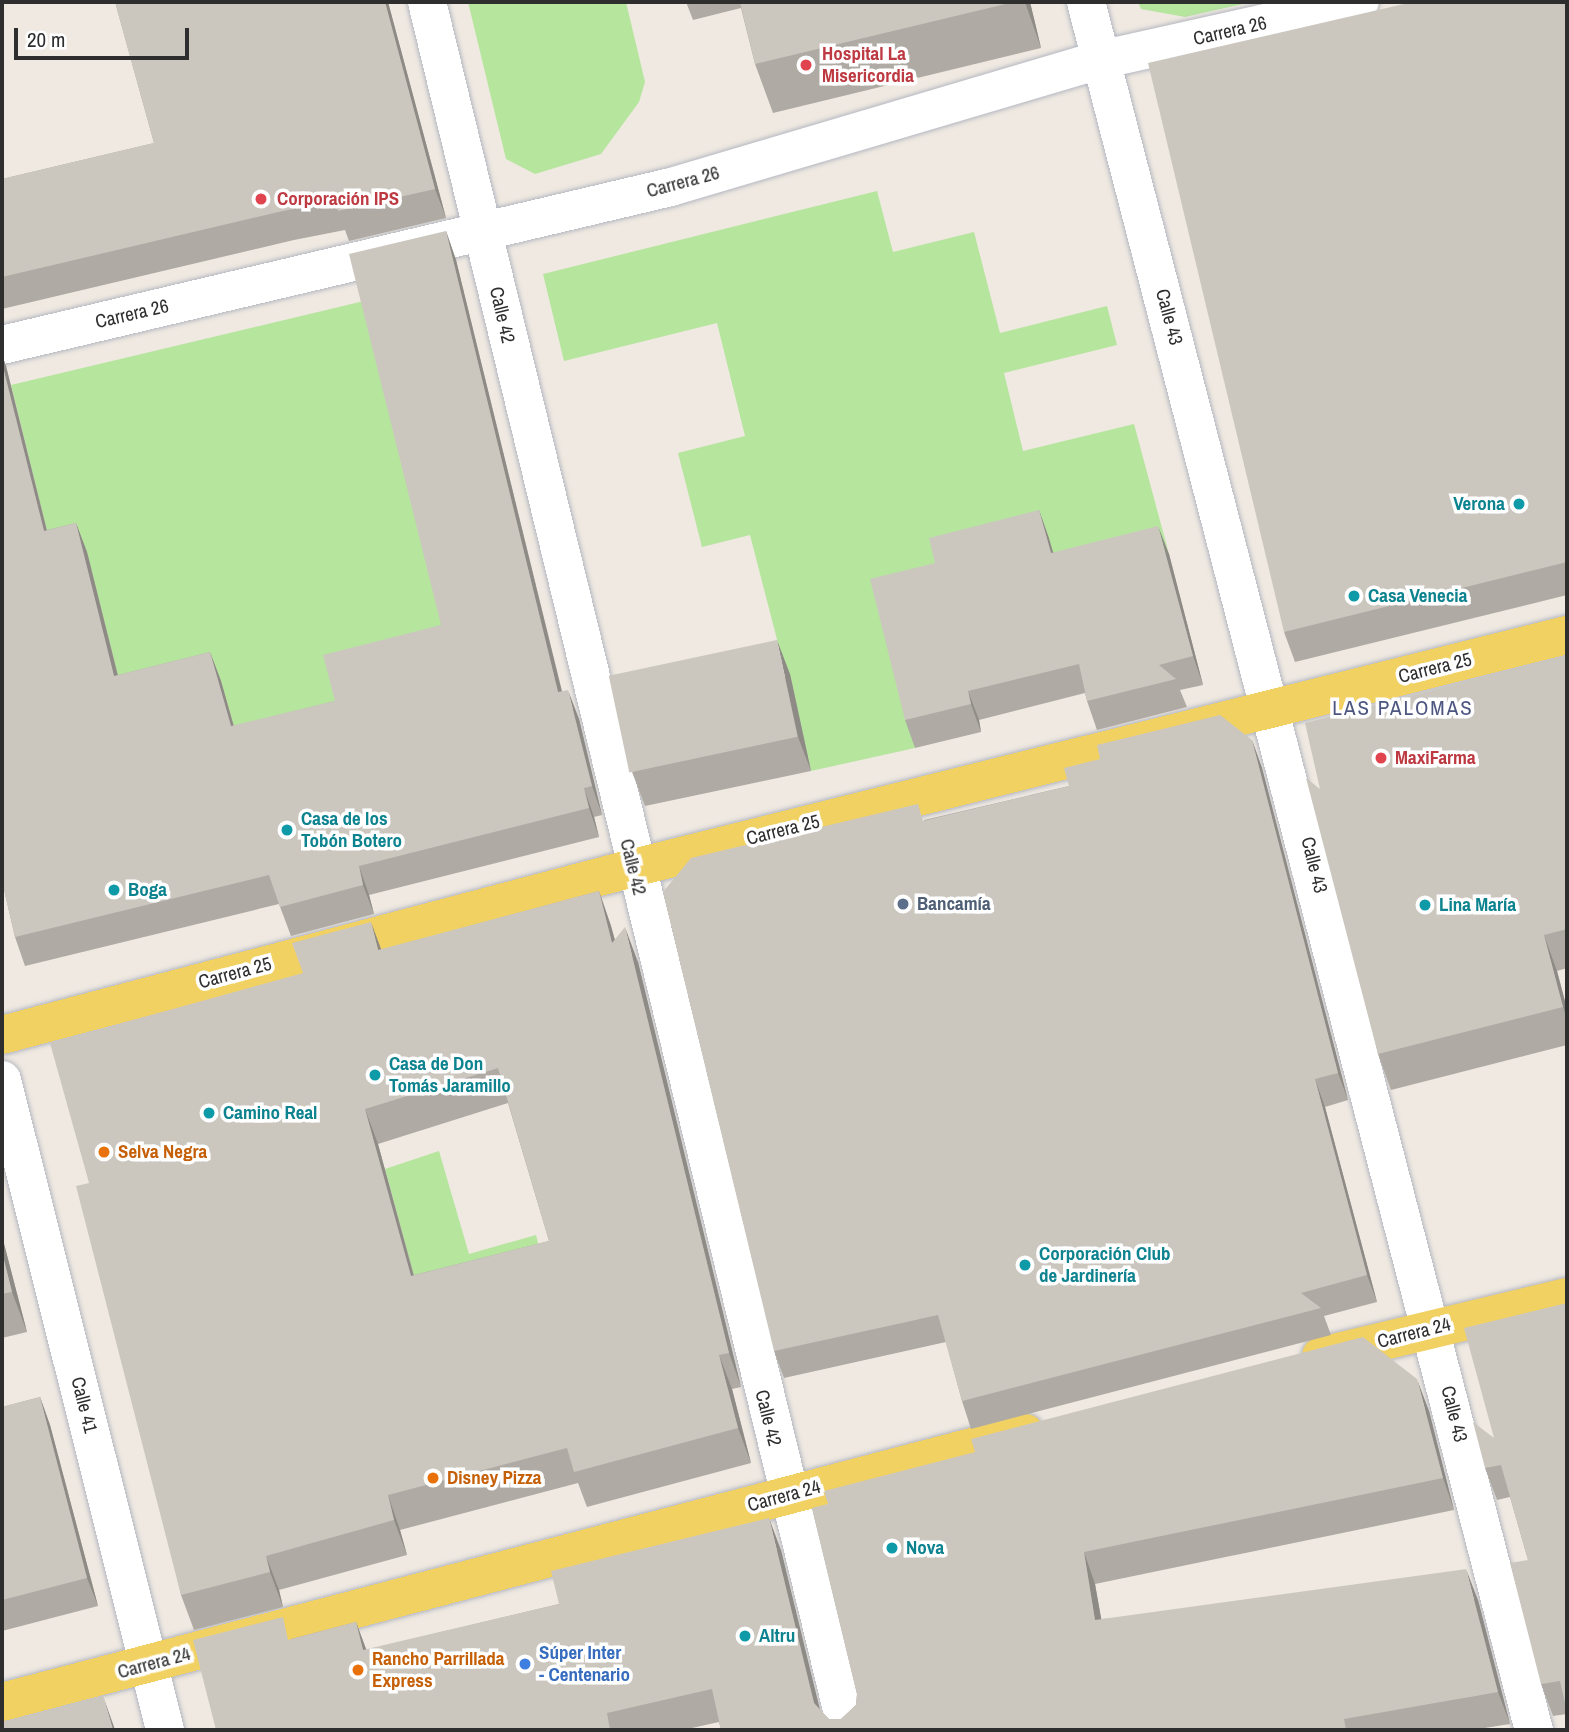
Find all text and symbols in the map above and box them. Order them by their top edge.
street label: Carrera 26 [1191,12,1269,50]
scale bar [18,14,192,58]
text: 20 m [27,25,65,54]
place label: Hospital La Misericordia [822,43,914,87]
marker: Hospital La Misericordia [796,55,816,75]
street label: Carrera 26 [644,161,722,203]
place label: Corporación IPS [277,188,399,210]
marker: Corporación IPS [251,189,271,209]
street label: Calle 42 [484,285,520,345]
street label: Calle 43 [1151,286,1187,348]
street label: Carrera 26 [93,295,171,333]
place label: Verona [1453,493,1505,515]
marker: Verona [1511,496,1527,512]
place label: Casa Venecia [1368,585,1467,607]
marker: Casa Venecia [1346,588,1362,604]
street label: Carrera 25 [1396,648,1474,688]
district label: LAS PALOMAS [1334,695,1472,721]
place label: MaxiFarma [1395,747,1476,769]
marker: MaxiFarma [1373,750,1389,766]
place label: Casa de los Tobón Botero [301,808,402,852]
street label: Carrera 25 [744,810,822,850]
marker: Casa de los Tobón Botero [279,822,295,838]
street label: Calle 43 [1296,835,1332,895]
street label: Calle 42 [615,837,651,897]
place label: Boga [128,879,167,901]
marker: Boga [106,882,122,898]
place label: Bancamía [917,893,991,915]
place label: Lina María [1439,894,1516,916]
marker: Bancamía [895,896,911,912]
marker: Lina María [1417,897,1433,913]
street label: Carrera 25 [196,952,274,994]
place label: Casa de Don Tomás Jaramillo [389,1053,511,1097]
marker: Casa de Don Tomás Jaramillo [367,1067,383,1083]
place label: Camino Real [223,1102,317,1124]
marker: Camino Real [201,1105,217,1121]
place label: Selva Negra [118,1141,207,1163]
marker: Selva Negra [96,1144,112,1160]
place label: Corporación Club de Jardinería [1039,1243,1171,1287]
marker: Corporación Club de Jardinería [1017,1257,1033,1273]
street label: Carrera 24 [1375,1313,1453,1353]
street label: Calle 41 [66,1375,102,1435]
street label: Calle 43 [1436,1384,1472,1444]
street label: Calle 42 [750,1388,786,1448]
place label: Disney Pizza [447,1467,541,1489]
marker: Disney Pizza [425,1470,441,1486]
street label: Carrera 24 [745,1475,823,1517]
place label: Nova [906,1537,944,1559]
marker: Nova [884,1540,900,1556]
place label: Altru [759,1625,795,1647]
marker: Altru [737,1628,753,1644]
street label: Carrera 24 [115,1642,193,1684]
place label: Súper Inter - Centenario [539,1642,630,1686]
place label: Rancho Parrillada Express [372,1648,504,1692]
marker: Súper Inter - Centenario [517,1656,533,1672]
marker: Rancho Parrillada Express [350,1662,366,1678]

